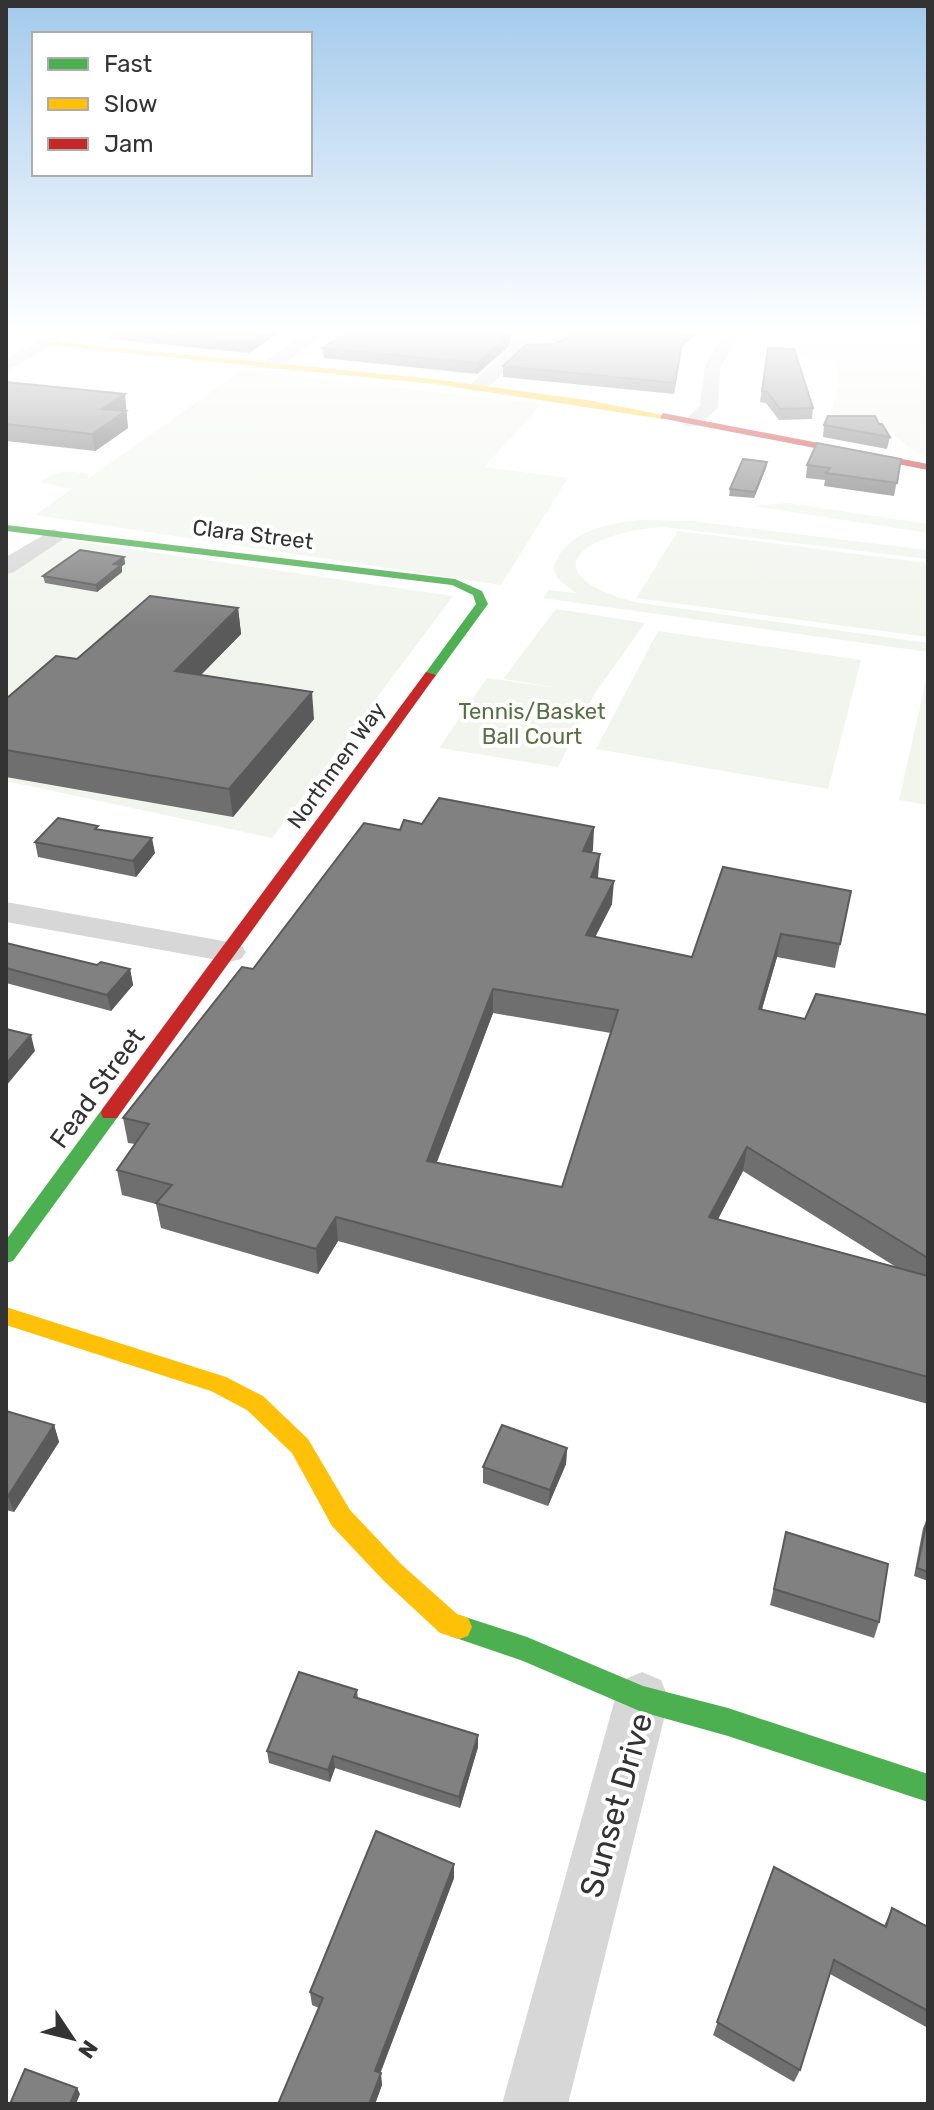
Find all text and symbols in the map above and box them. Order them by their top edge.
legend [32,32,312,176]
text: Fast [104,50,152,78]
text: Slow [104,90,157,118]
text: Jam [104,130,154,158]
street label: Clara Street [191,514,315,555]
street label: Northmen Way [281,697,391,834]
park label: Tennis/Basket Ball Court [458,698,606,750]
street label: Fead Street [43,1022,151,1154]
street label: Sunset Drive [572,1708,660,1902]
north arrow [32,1998,112,2078]
text: N [72,2035,104,2063]

